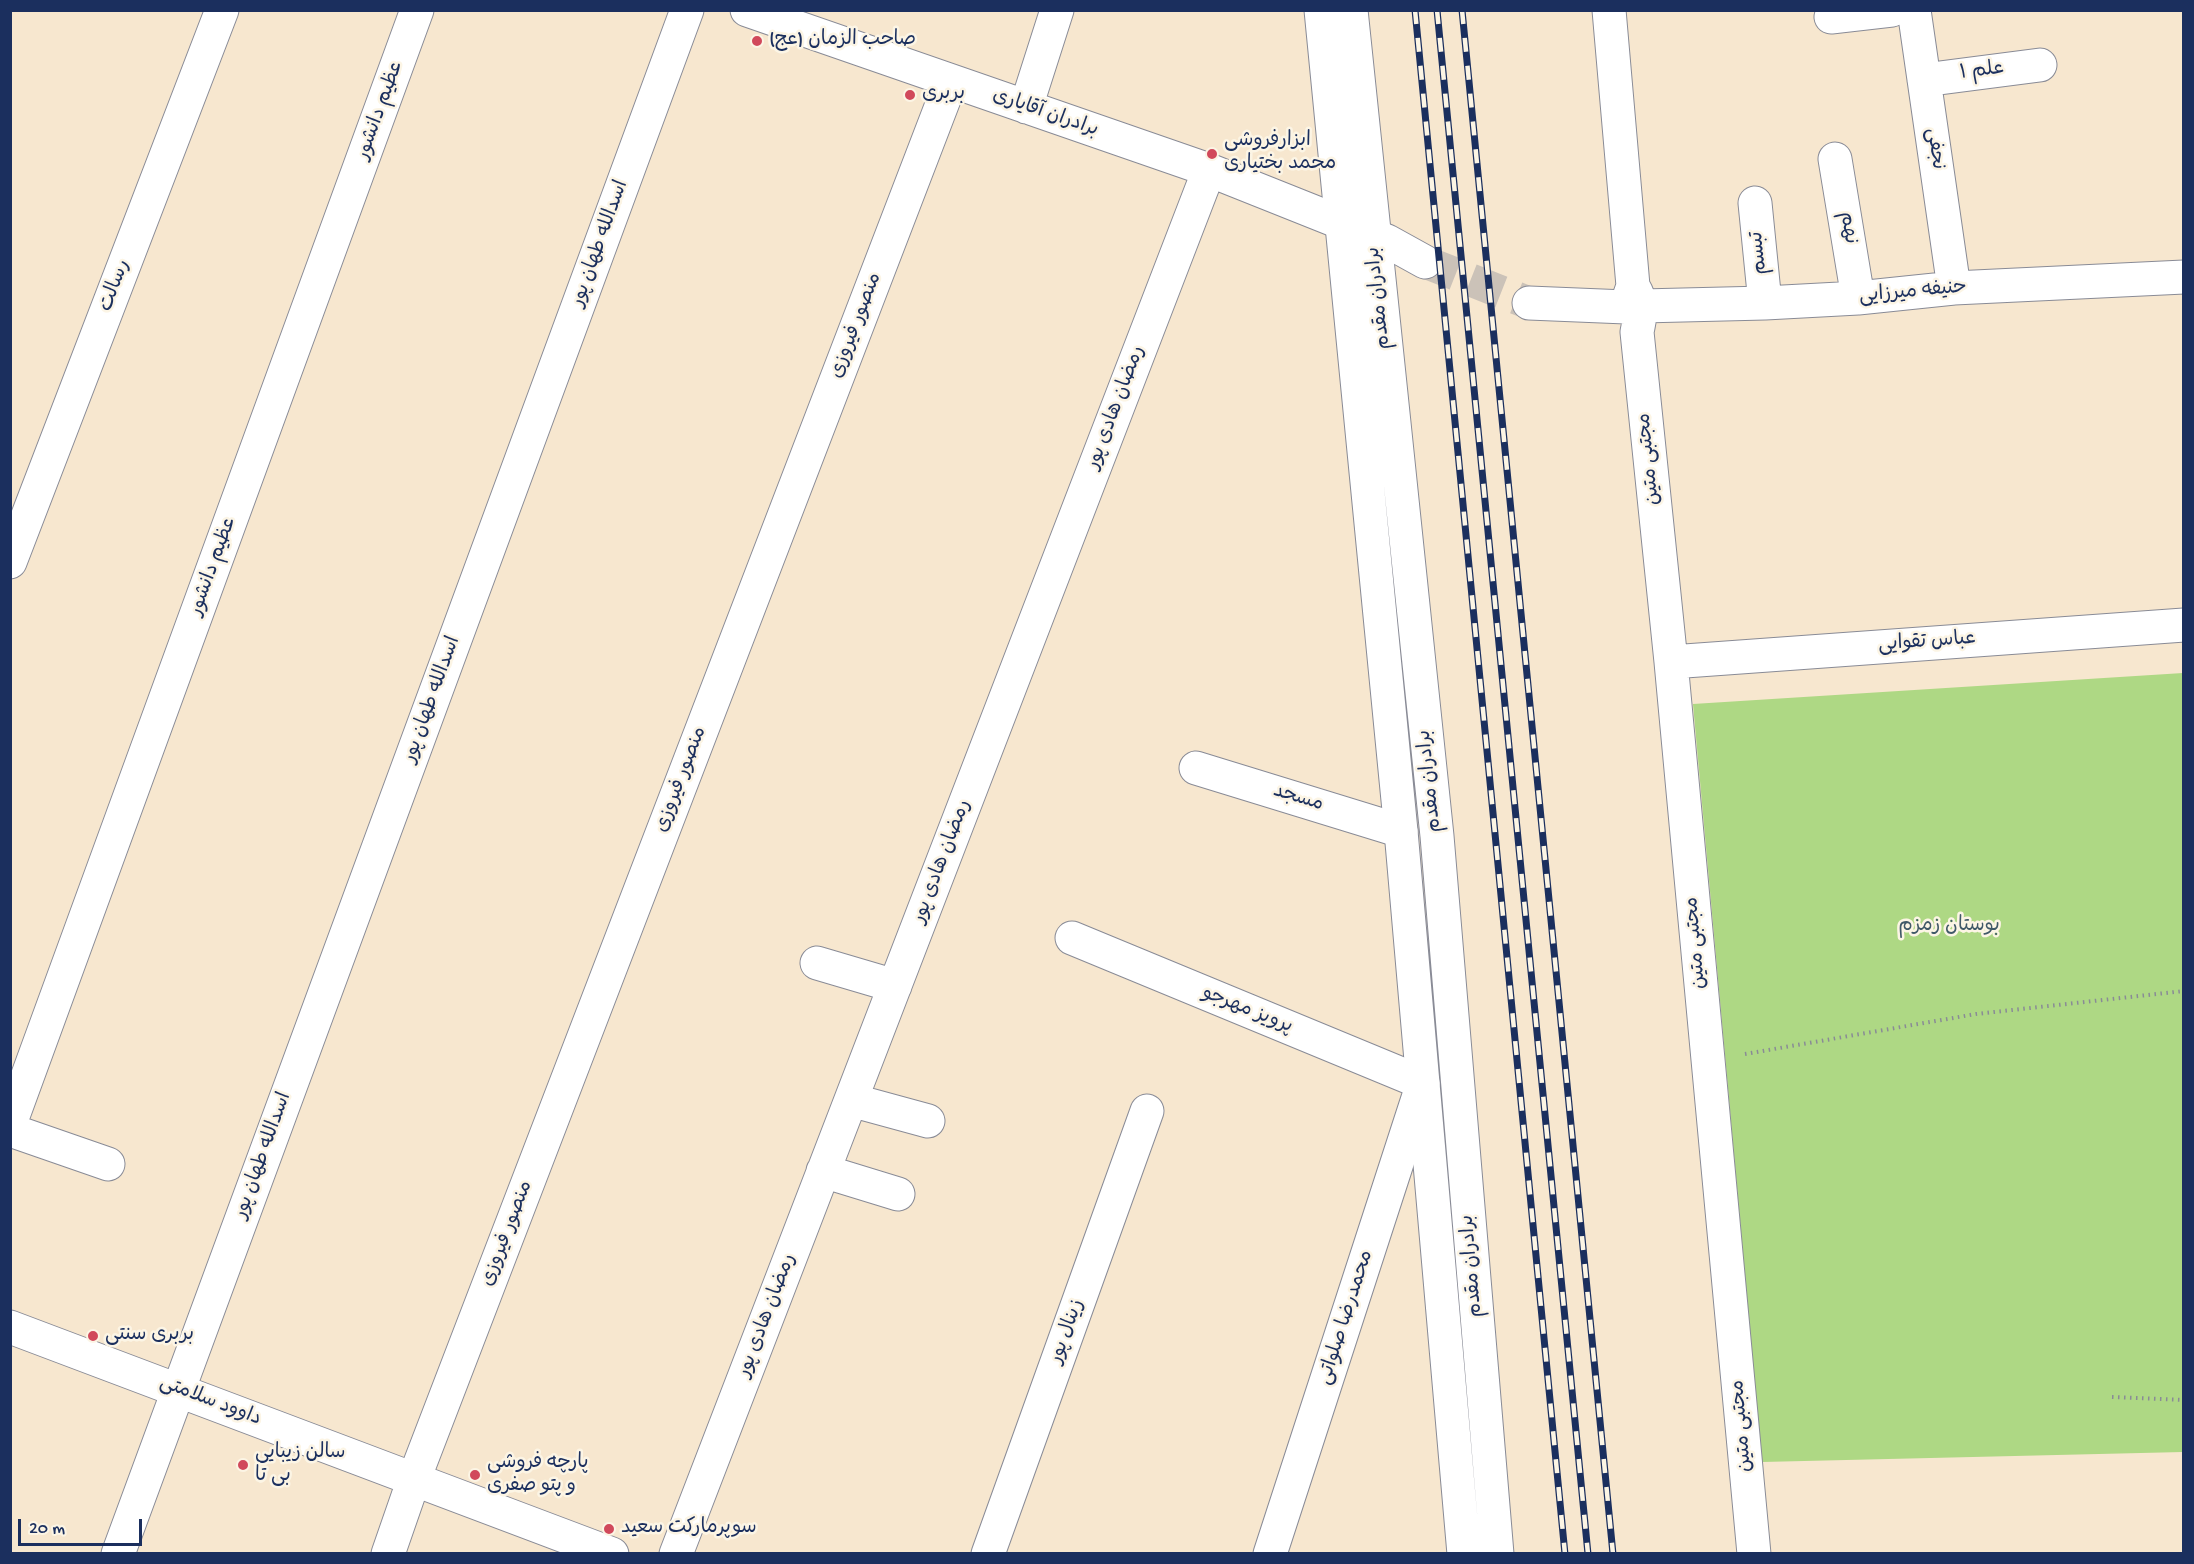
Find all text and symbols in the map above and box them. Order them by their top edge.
place label: صاحب الزمان (عج) [769,29,916,53]
marker: صاحب الزمان (عج) [750,34,764,48]
street label: علم ۱ [1959,57,2005,87]
street label: عظیم دانشور [352,59,410,163]
place label: بربری [922,83,965,107]
street label: برادران آقایاری [989,85,1101,143]
marker: بربری [903,88,917,102]
street label: نجفی [1919,127,1949,171]
place label: ابزارفروشی محمد بختیاری [1224,130,1336,177]
marker: ابزارفروشی محمد بختیاری [1205,147,1219,161]
street label: اسدالله طهان پور [567,177,635,311]
street label: نهم [1833,210,1861,246]
street label: تبسم [1746,230,1774,276]
street label: برادران مقدم [1363,246,1397,350]
street label: رسالت [95,257,137,315]
street label: منصور فیروزی [826,270,888,382]
street label: حنیفه میرزایی [1858,276,1968,310]
street label: رمضان هادی پور [1082,343,1152,473]
street label: مجتبی متین [1633,412,1667,506]
street label: عظیم دانشور [185,515,243,619]
street label: عباس تقوایی [1877,628,1977,658]
street label: اسدالله طهان پور [399,633,467,767]
street label: منصور فیروزی [651,724,713,836]
street label: برادران مقدم [1414,729,1448,833]
street label: مسجد [1270,780,1326,818]
street label: رمضان هادی پور [908,797,978,927]
street label: مجتبی متین [1681,896,1713,990]
park label: بوستان زمزم [1898,915,2000,939]
street label: پرویز مهرجو [1198,982,1296,1040]
street label: اسدالله طهان پور [230,1089,298,1223]
street label: منصور فیروزی [477,1178,539,1290]
street label: برادران مقدم [1457,1214,1489,1318]
street label: محمدرضا صلواتی [1314,1248,1380,1388]
street label: رمضان هادی پور [733,1251,803,1381]
street label: زینال پور [1045,1296,1091,1368]
place label: بربری سنتی [105,1324,194,1348]
marker: بربری سنتی [86,1329,100,1343]
street label: داوود سلامتی [156,1372,264,1432]
street label: مجتبی متین [1727,1379,1759,1473]
place label: سالن زیبایی بی تا [255,1442,346,1489]
place label: پارچه فروشی و پتو صفری [487,1452,589,1499]
marker: سالن زیبایی بی تا [236,1458,250,1472]
marker: پارچه فروشی و پتو صفری [468,1468,482,1482]
scale bar [21,1507,146,1545]
place label: سوپرمارکت سعید [621,1517,757,1541]
text: 20 m [29,1519,65,1540]
marker: سوپرمارکت سعید [602,1522,616,1536]

